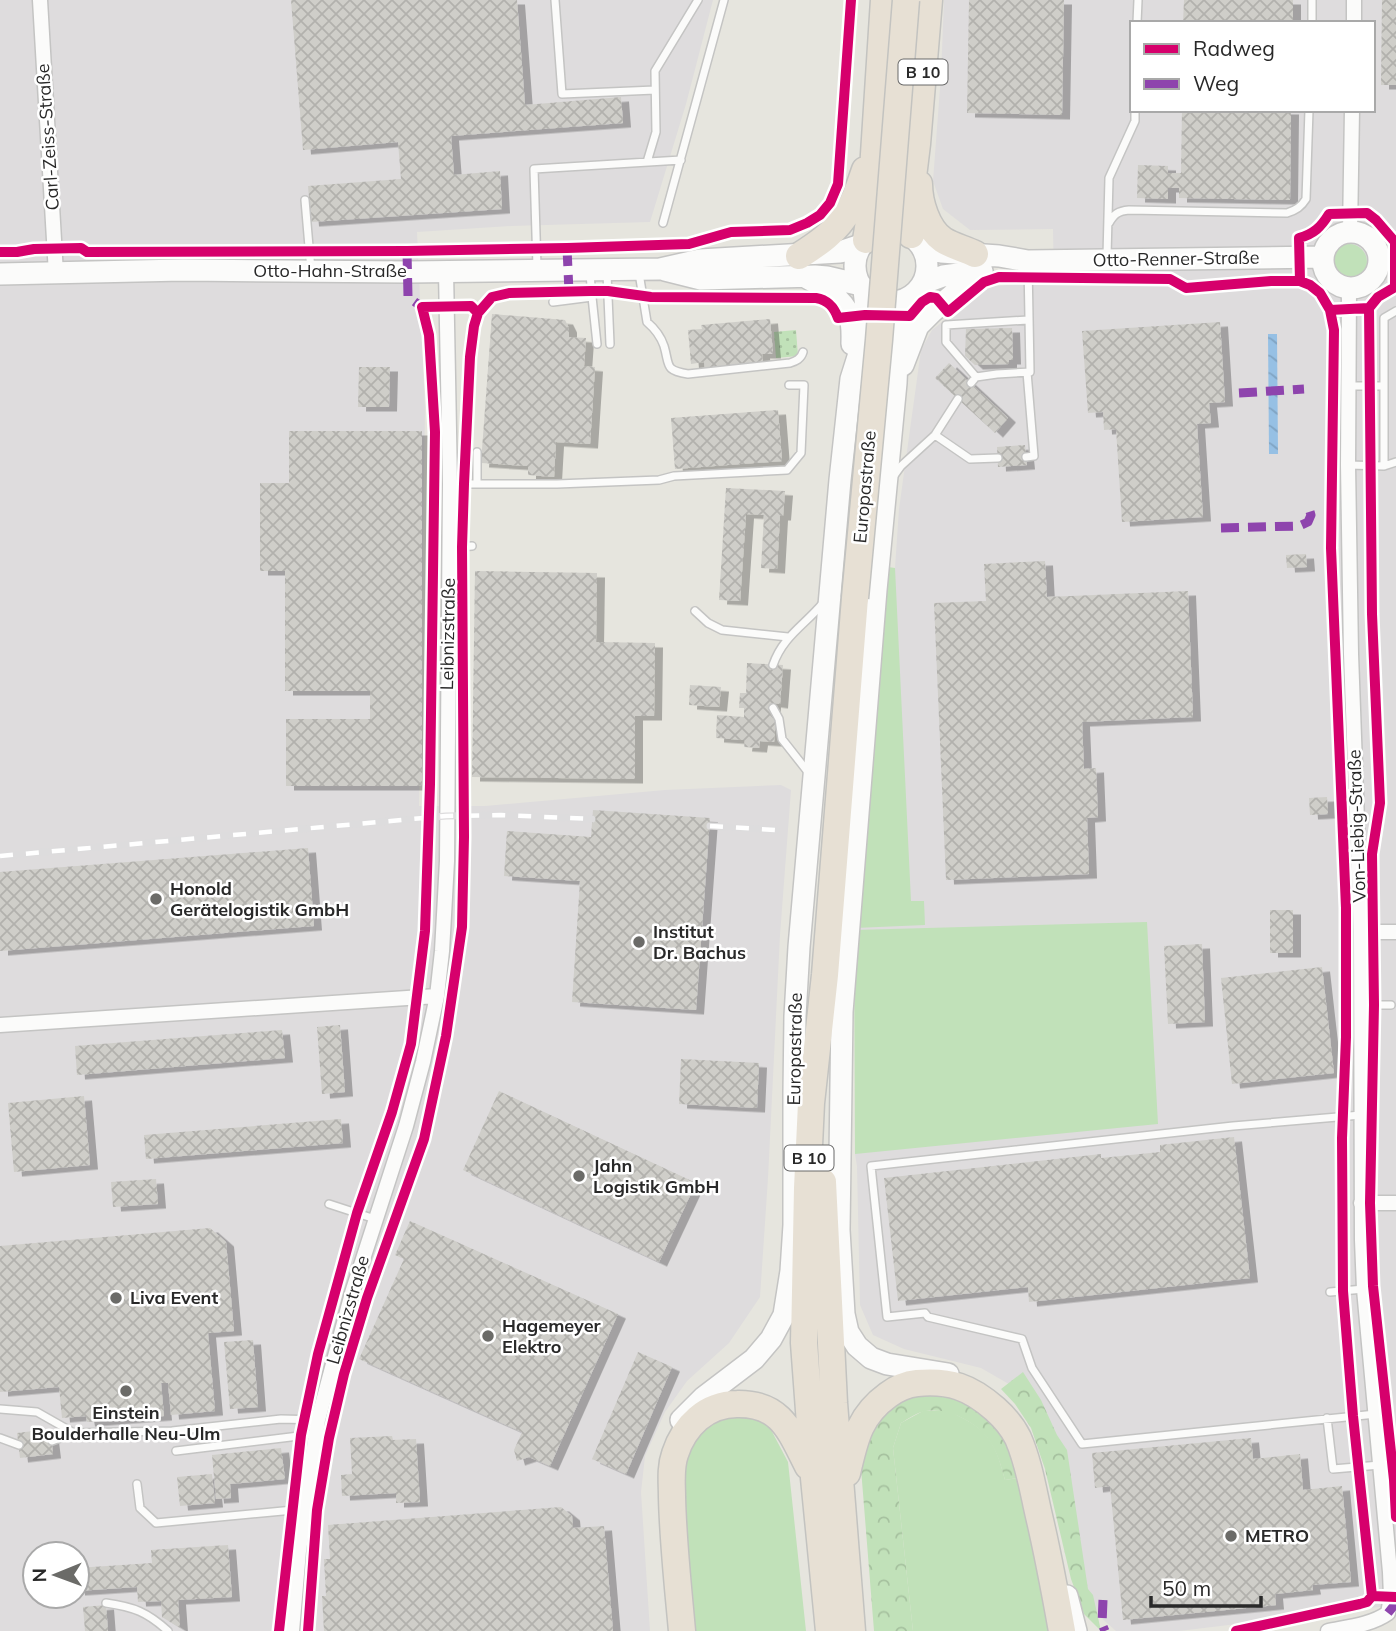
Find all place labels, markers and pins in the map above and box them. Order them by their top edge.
place label: Honold Gerätelogistik GmbH [170,877,349,921]
marker: Honold Gerätelogistik GmbH [148,891,164,907]
place label: Institut Dr. Bachus [653,920,746,964]
marker: Institut Dr. Bachus [631,934,647,950]
place label: Jahn Logistik GmbH [593,1154,719,1198]
marker: Jahn Logistik GmbH [571,1168,587,1184]
place label: Liva Event [130,1286,218,1309]
marker: Liva Event [108,1290,124,1306]
place label: Hagemeyer Elektro [502,1314,602,1358]
marker: Hagemeyer Elektro [480,1328,496,1344]
marker: Einstein Boulderhalle Neu-Ulm [118,1383,134,1399]
place label: Einstein Boulderhalle Neu-Ulm [31,1401,221,1445]
place label: METRO [1245,1524,1309,1547]
marker: METRO [1223,1528,1239,1544]

